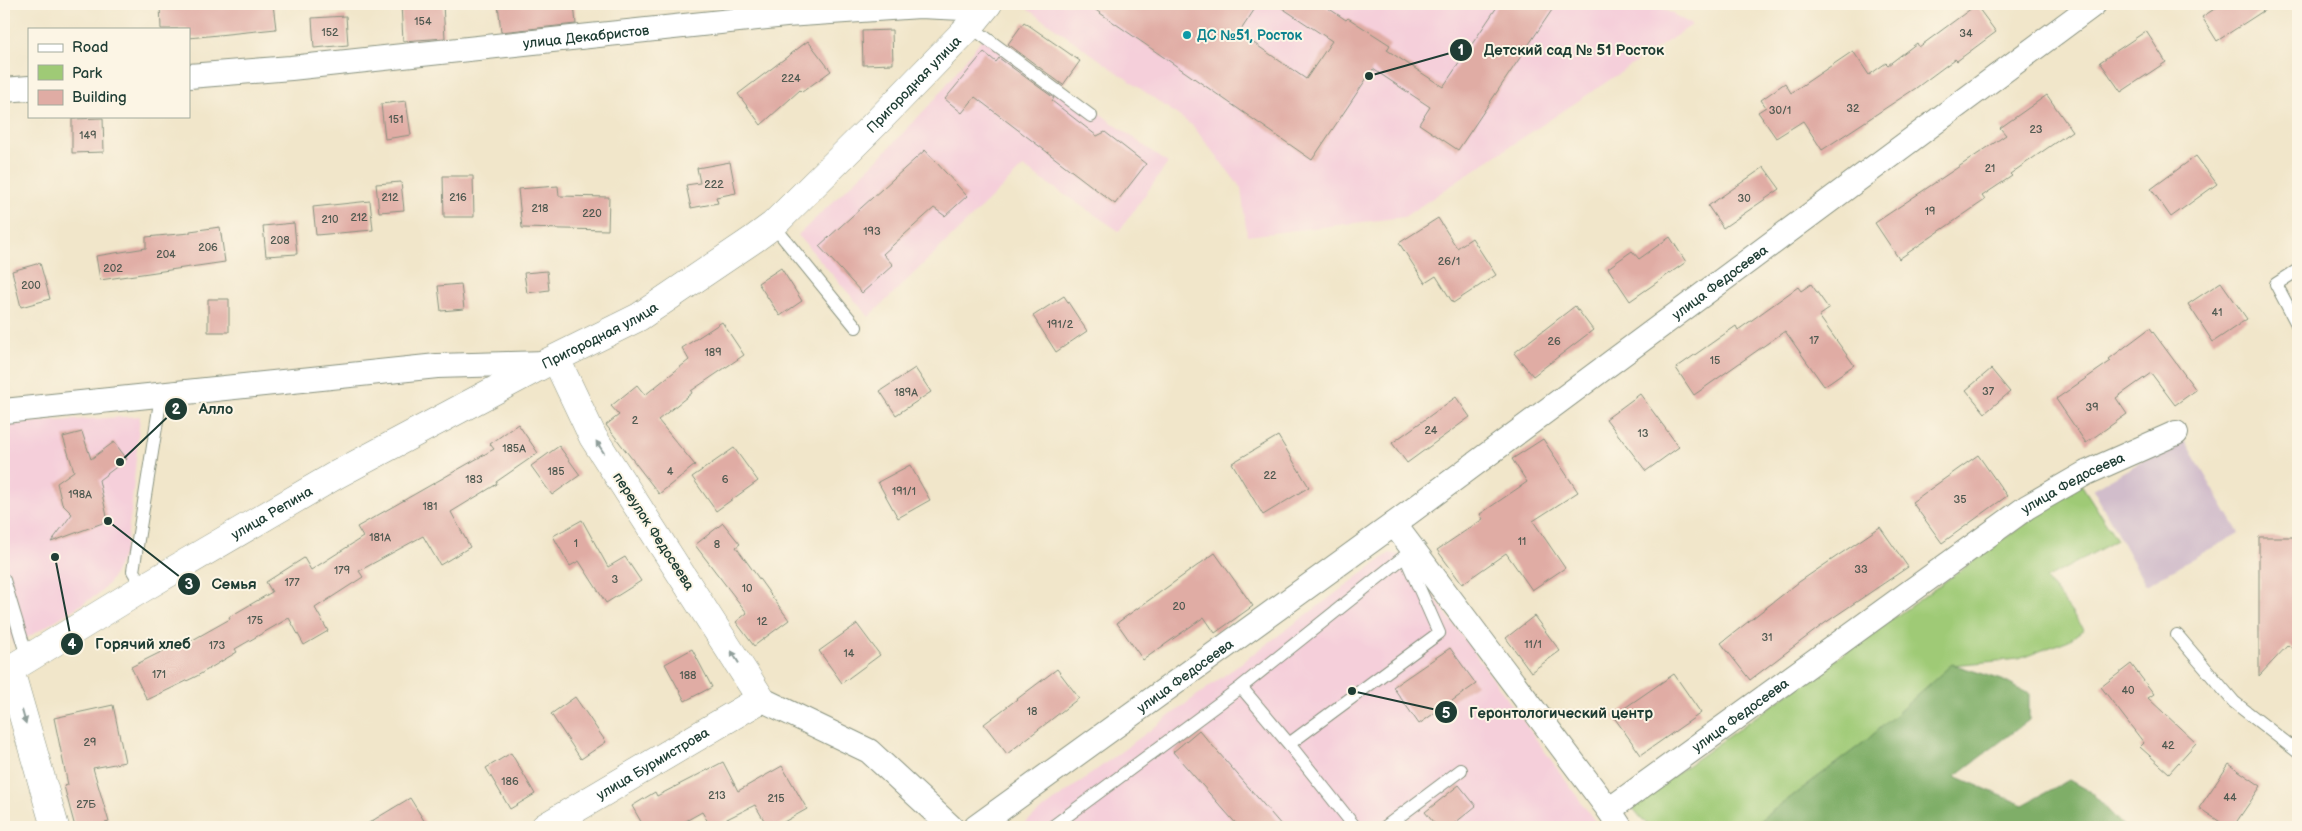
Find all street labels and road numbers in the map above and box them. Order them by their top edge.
street label: улица Декабристов [522,22,651,52]
street label: Пригородная улица [863,32,965,137]
street label: улица Федосеева [1669,241,1772,324]
street label: Пригородная улица [539,298,662,373]
street label: улица Федосеева [2018,449,2128,518]
street label: переулок Федосеева [609,469,698,594]
street label: улица Репина [228,482,316,544]
street label: улица Федосеева [1134,635,1237,717]
street label: улица Федосеева [1689,674,1793,756]
street label: улица Бурмистрова [593,723,713,804]

